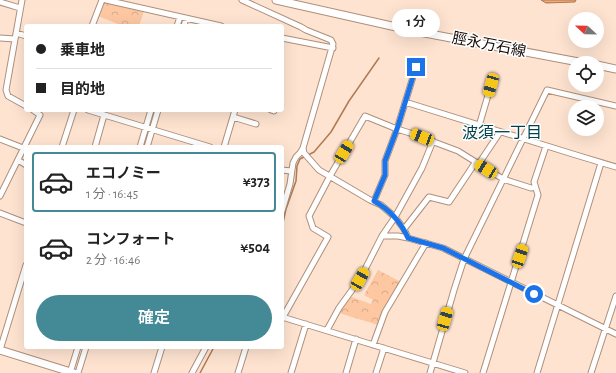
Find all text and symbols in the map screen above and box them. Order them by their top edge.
callout: 1 分 [392,9,440,37]
north arrow [568,12,604,48]
map controls [568,12,604,136]
text: 1 分 [406,16,426,29]
street label: 脛永万石線 [451,29,527,60]
text: 乗車地 [60,43,105,58]
button: locate [568,56,604,92]
route end [407,58,425,76]
car [482,72,500,98]
text: 目的地 [60,82,105,97]
button: layers [568,100,604,136]
district label: 波須一丁目 [462,124,542,141]
car [409,127,435,147]
car [333,139,355,165]
car [473,158,499,180]
icon: car [38,164,74,200]
text: エコノミー [86,166,161,181]
text: ¥373 [243,174,270,189]
text: 1 分 · 16:45 [86,188,138,201]
icon: car [38,230,74,266]
text: コンフォート [86,232,176,247]
text: ¥504 [240,240,270,255]
car [511,243,529,269]
text: 2 分 · 16:46 [86,254,140,267]
car [349,266,371,292]
route start [525,285,543,303]
button: 確定 [36,295,272,341]
car [436,306,454,332]

